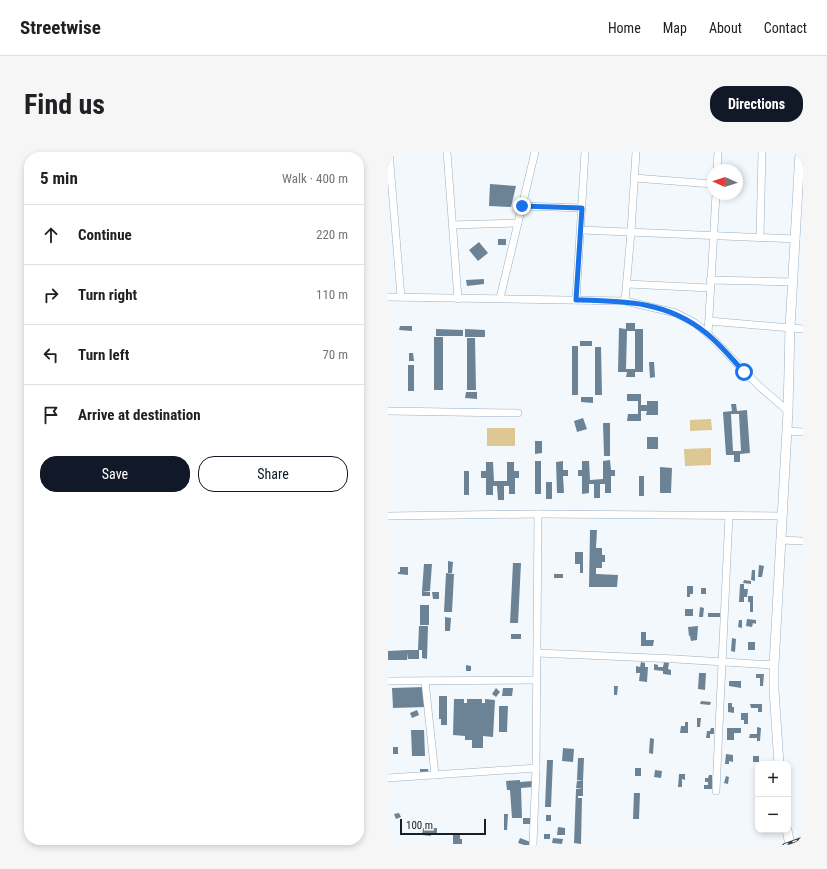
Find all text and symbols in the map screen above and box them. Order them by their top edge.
text: Streetwise [20,16,101,39]
text: Home [608,20,641,36]
text: Map [663,20,687,36]
text: About [709,20,742,36]
text: Contact [764,20,807,36]
button: Directions [710,86,803,122]
text: Find us [24,88,105,121]
north arrow [707,164,743,200]
text: 5 min [40,168,78,188]
text: Walk · 400 m [282,171,348,186]
route end [513,197,531,215]
icon: ahead [40,224,62,246]
text: Continue [78,226,132,244]
text: 220 m [316,227,348,242]
icon: right [40,284,62,306]
text: Turn right [78,286,137,304]
text: 110 m [316,287,348,302]
icon: left [40,344,62,366]
text: Turn left [78,346,129,364]
text: 70 m [322,347,348,362]
route start [735,363,753,381]
icon: arrive [40,404,62,426]
text: Arrive at destination [78,406,201,424]
button: Save [40,456,190,492]
button: Share [198,456,348,492]
map controls [755,761,791,833]
button: + [755,761,791,797]
button: − [755,797,791,833]
scale bar [400,817,486,836]
text: 100 m [406,819,433,832]

